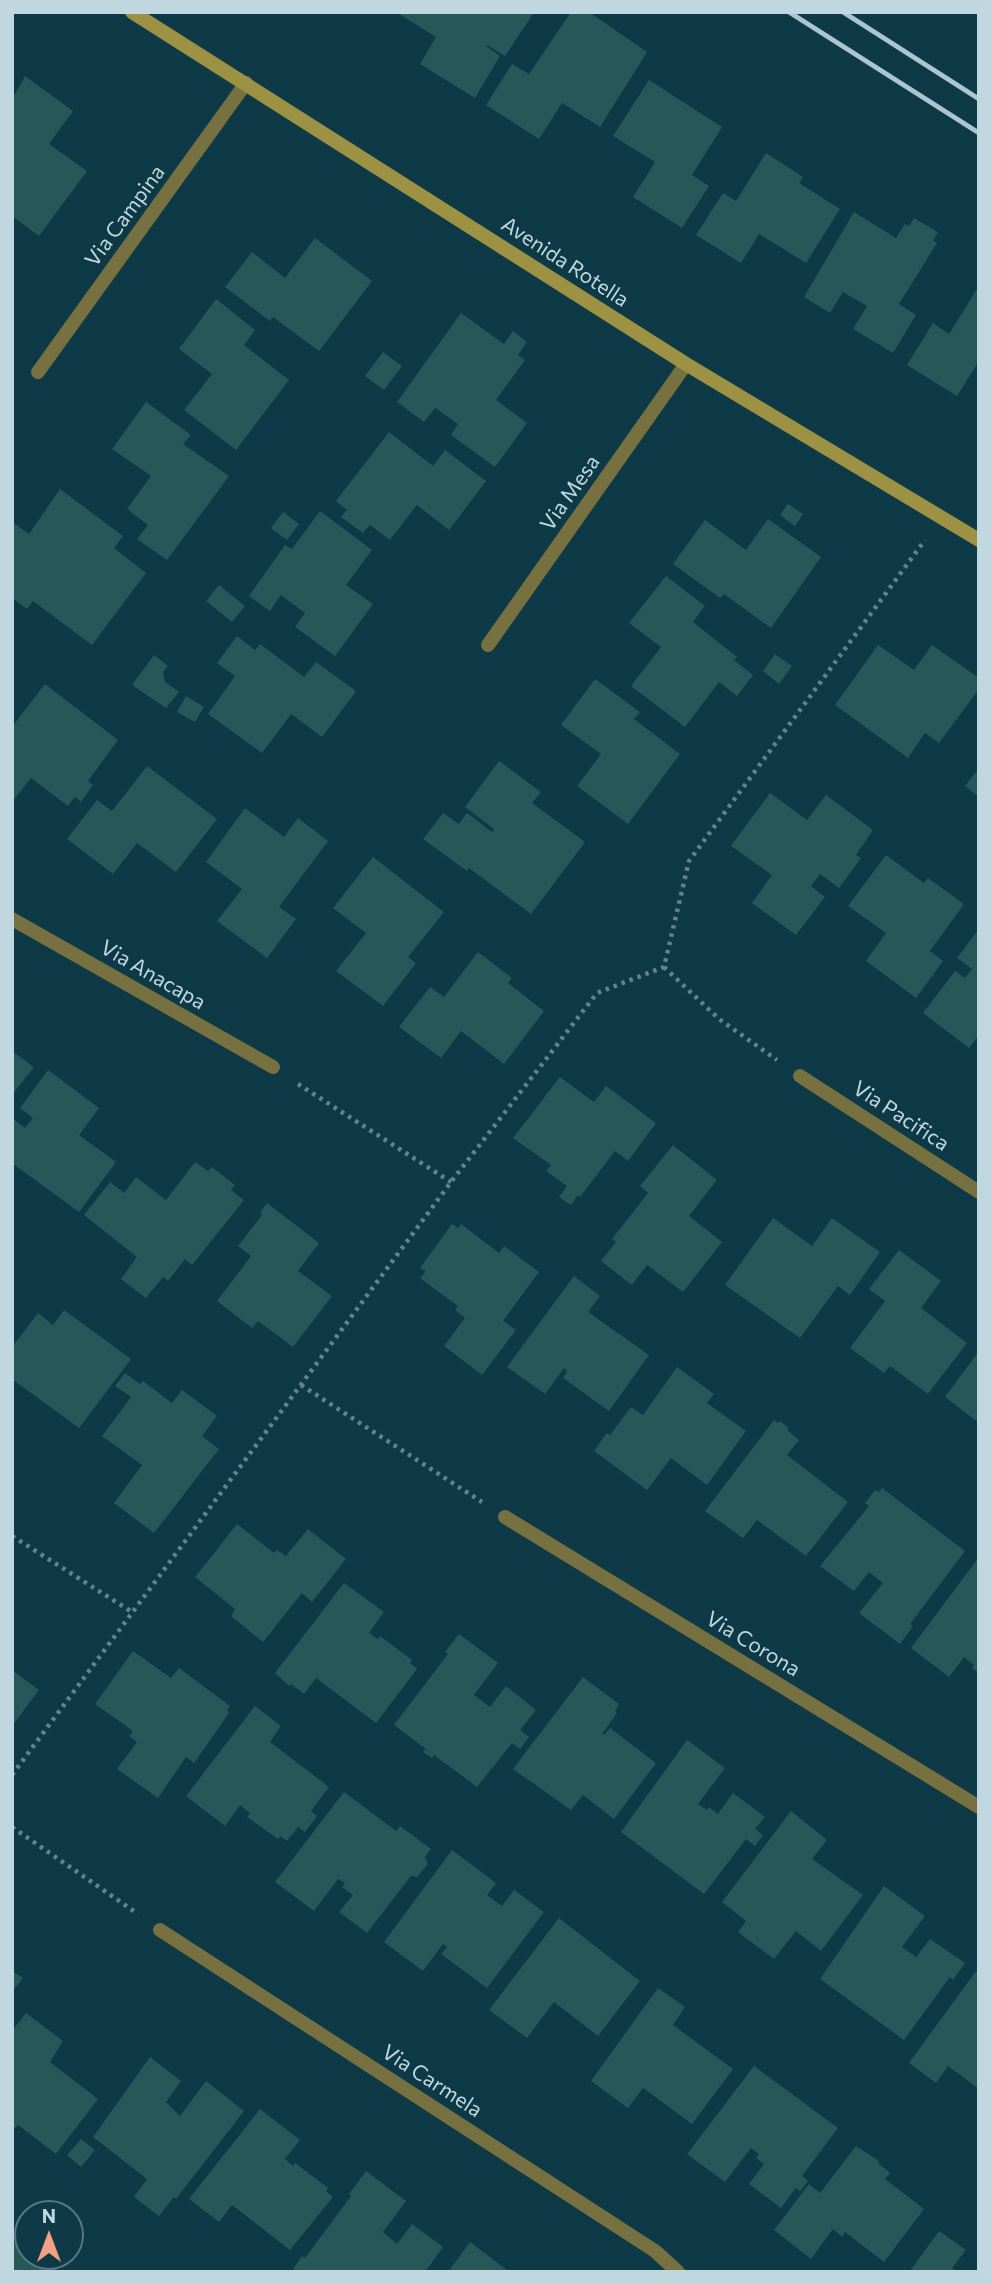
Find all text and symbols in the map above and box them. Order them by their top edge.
street label: Via Campina [80,160,170,272]
street label: Avenida Rotella [497,211,633,313]
street label: Via Mesa [535,450,605,536]
street label: Via Anacapa [96,935,210,1015]
street label: Via Pacifica [848,1076,954,1156]
street label: Via Corona [701,1606,805,1682]
street label: Via Carmela [377,2039,487,2123]
north arrow [14,2200,84,2270]
text: N [42,2204,56,2227]

